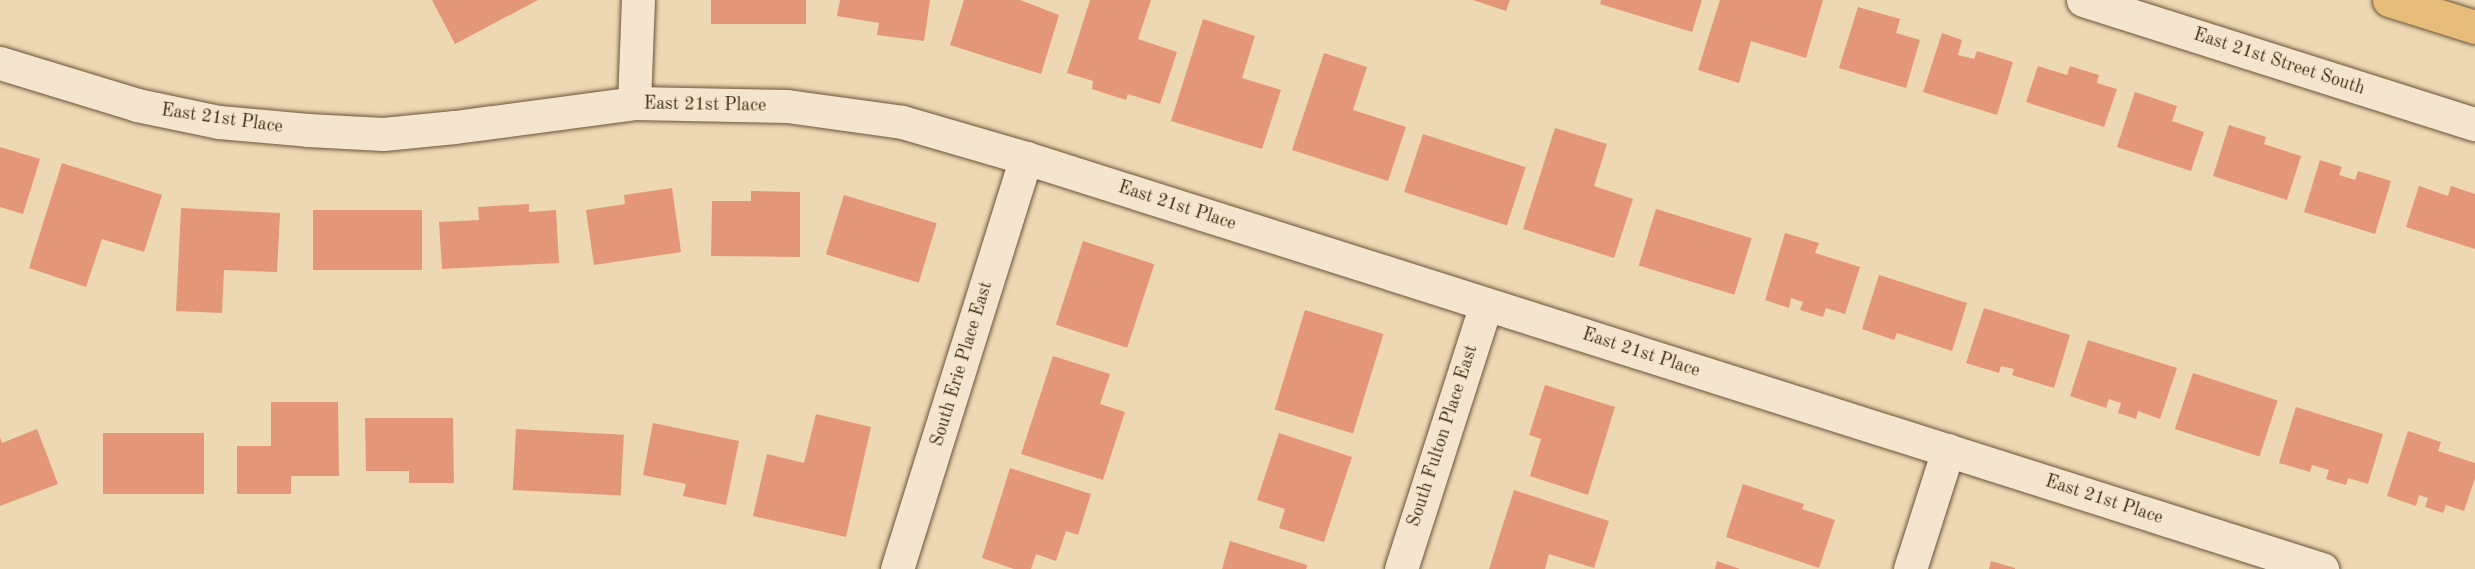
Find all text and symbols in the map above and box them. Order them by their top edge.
street label: East 21st Street South [2191,24,2367,100]
street label: East 21st Place [644,93,766,117]
street label: East 21st Place [160,100,284,138]
street label: East 21st Place [1115,177,1239,235]
street label: South Erie Place East [927,279,997,449]
street label: East 21st Place [1579,324,1703,382]
street label: South Fulton Place East [1403,342,1483,530]
street label: East 21st Place [2042,471,2166,529]

